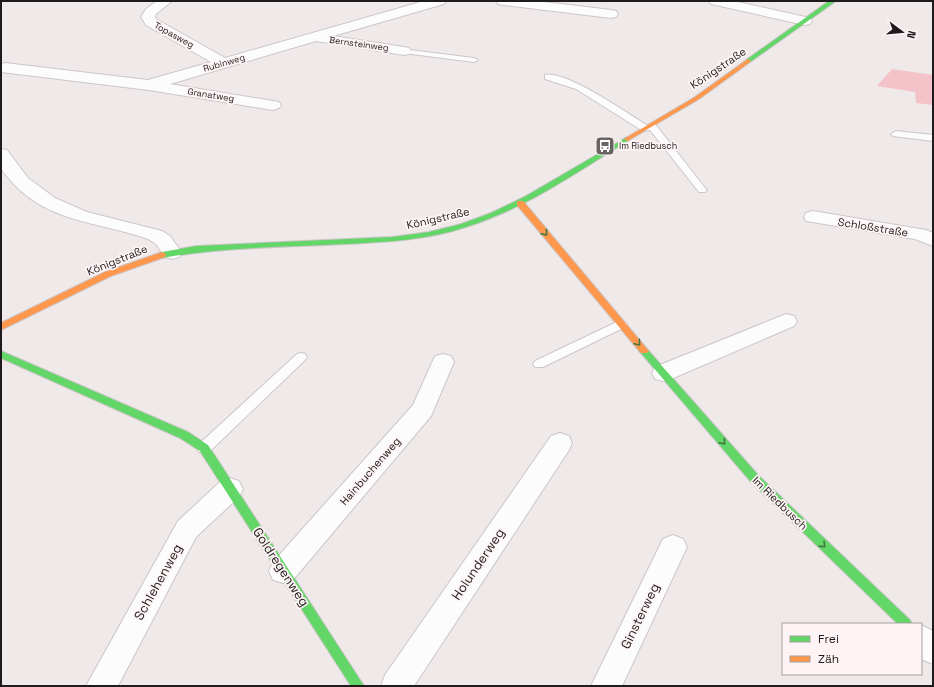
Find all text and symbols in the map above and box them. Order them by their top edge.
north arrow [882,12,922,52]
street label: Topasweg [152,19,196,51]
text: N [904,29,919,40]
street label: Bernsteinweg [328,34,390,54]
street label: Königstraße [687,44,749,92]
street label: Rubinweg [202,51,246,75]
street label: Granatweg [187,85,235,105]
bus stop icon: Im Riedbusch [594,135,616,157]
place label: Im Riedbusch [619,140,677,152]
street label: Königstraße [405,204,471,232]
street label: Schloßstraße [837,215,909,239]
one-way arrow [540,229,547,236]
street label: Königstraße [85,241,149,279]
one-way arrow [633,339,640,346]
street label: Hainbuchenweg [337,434,403,508]
one-way arrow [718,437,725,445]
street label: Im Riedbusch [750,473,810,533]
street label: Goldregenweg [249,524,313,610]
street label: Holunderweg [448,525,508,603]
one-way arrow [818,540,826,547]
street label: Schlehenweg [130,541,186,623]
street label: Ginsterweg [617,580,663,652]
legend [782,623,922,675]
text: Frei [818,631,839,647]
text: Zäh [818,651,839,667]

